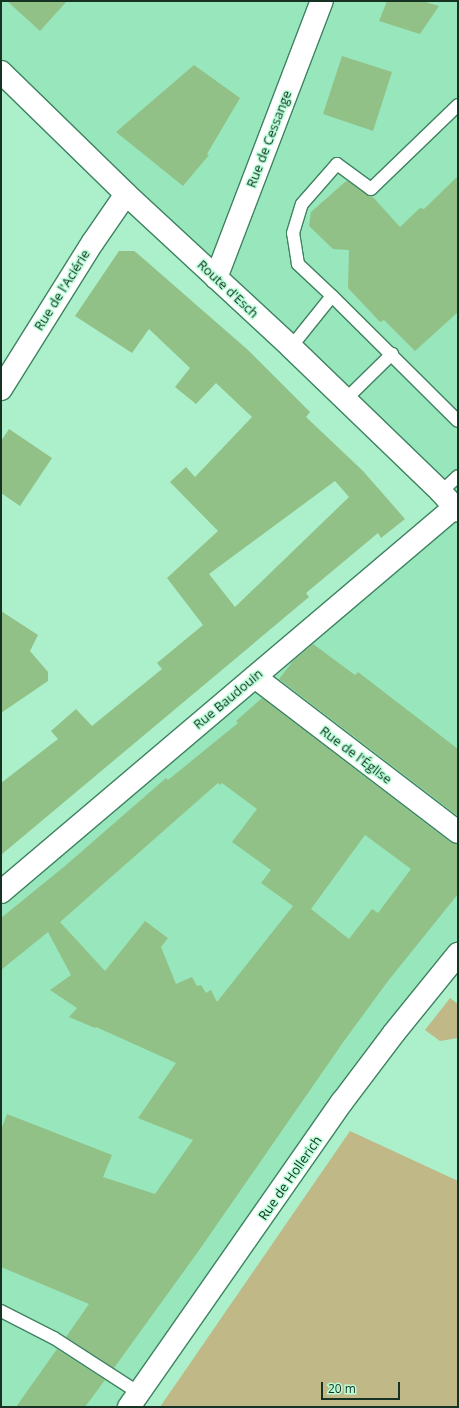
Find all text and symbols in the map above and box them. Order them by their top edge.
street label: Rue de Cessange [243,88,295,190]
street label: Rue de l'Aciérie [31,247,93,333]
street label: Route d'Esch [194,257,262,321]
street label: Rue Baudouin [190,666,266,732]
street label: Rue de l'Église [317,723,395,787]
street label: Rue de Hollerich [255,1133,325,1223]
scale bar [323,1374,402,1400]
text: 20 m [328,1380,356,1397]

